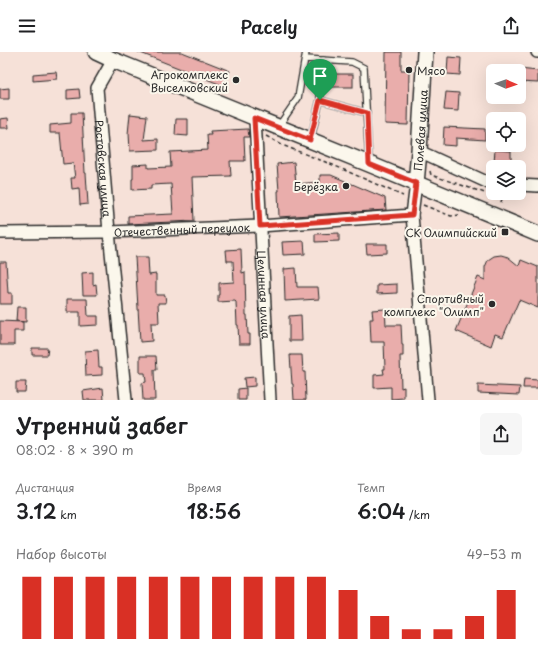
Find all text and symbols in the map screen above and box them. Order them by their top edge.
text: Pacely [240,13,298,40]
icon: menu [16,15,38,37]
icon: share [500,15,522,37]
pin [303,59,337,100]
place label: Мясо [417,62,445,79]
north arrow [486,64,526,104]
map controls [486,64,526,200]
icon: arrive [309,65,331,87]
marker: Мясо [404,65,414,75]
place label: Агрокомплекс Выселковский [151,66,228,96]
marker: Агрокомплекс Выселковский [231,75,241,85]
street label: Полевая улица [409,89,431,172]
button: locate [486,112,526,152]
street label: Ростовская улица [91,119,116,218]
button: layers [486,160,526,200]
place label: Берёзка [294,178,338,195]
marker: Берёзка [341,181,351,191]
street label: Отечественный переулок [113,218,251,240]
place label: СК Олимпийский [405,224,497,241]
marker: СК Олимпийский [500,227,510,237]
street label: Целинная улица [254,250,275,340]
place label: Спортивный комплекс "Олимп" [384,290,484,320]
marker: Спортивный комплекс "Олимп" [487,299,497,309]
text: Утренний забег [16,408,187,441]
button: share [480,413,522,455]
text: 08:02 · 8 × 390 m [16,440,134,459]
text: Дистанция [16,479,74,496]
text: Время [187,479,222,496]
text: Темп [357,479,385,496]
text: 3.12 [16,496,57,526]
text: 18:56 [187,496,241,526]
text: 6:04 [357,496,405,526]
text: km [57,506,77,523]
text: /km [405,506,430,523]
text: Набор высоты [16,544,107,563]
text: 49–53 m [467,544,522,563]

